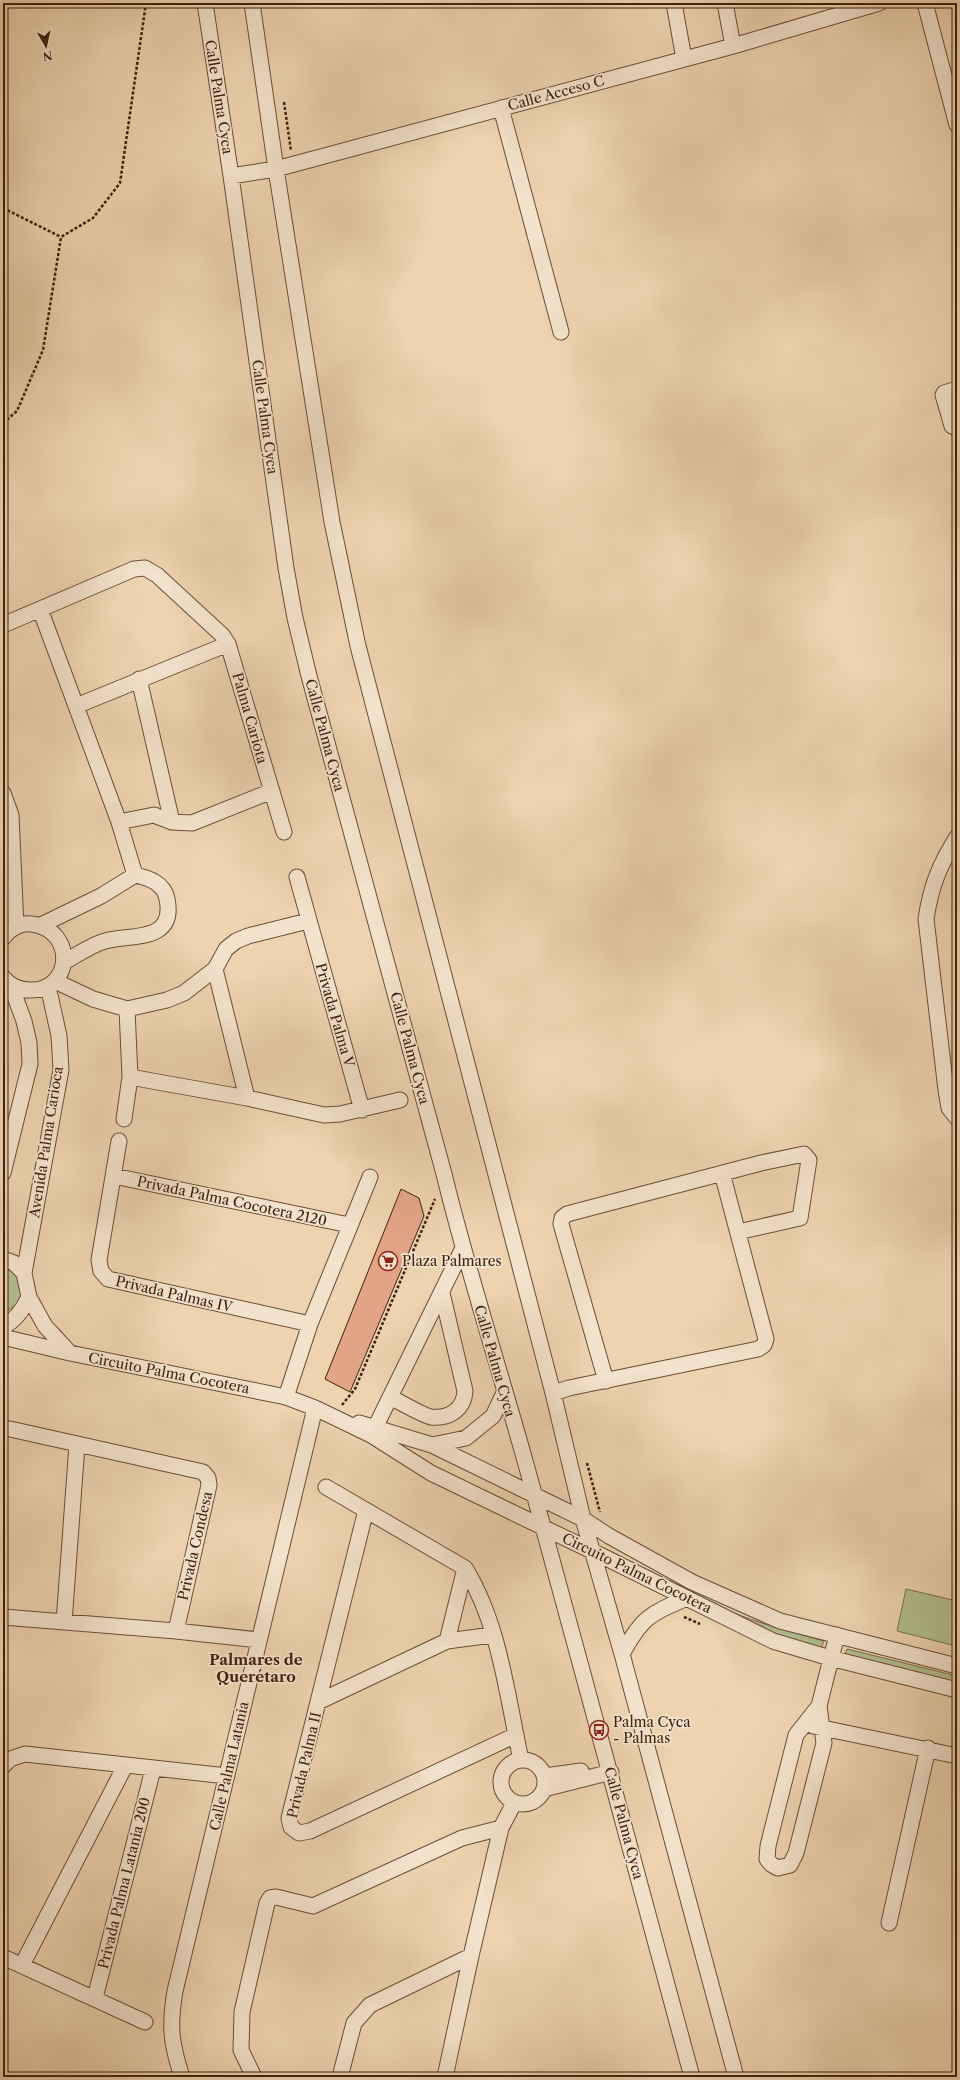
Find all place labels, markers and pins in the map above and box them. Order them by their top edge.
supermarket icon: Plaza Palmares [377,1250,399,1272]
place label: Plaza Palmares [402,1252,502,1270]
place label: Palma Cyca - Palmas [613,1713,691,1747]
bus stop icon: Palma Cyca - Palmas [588,1719,610,1741]

